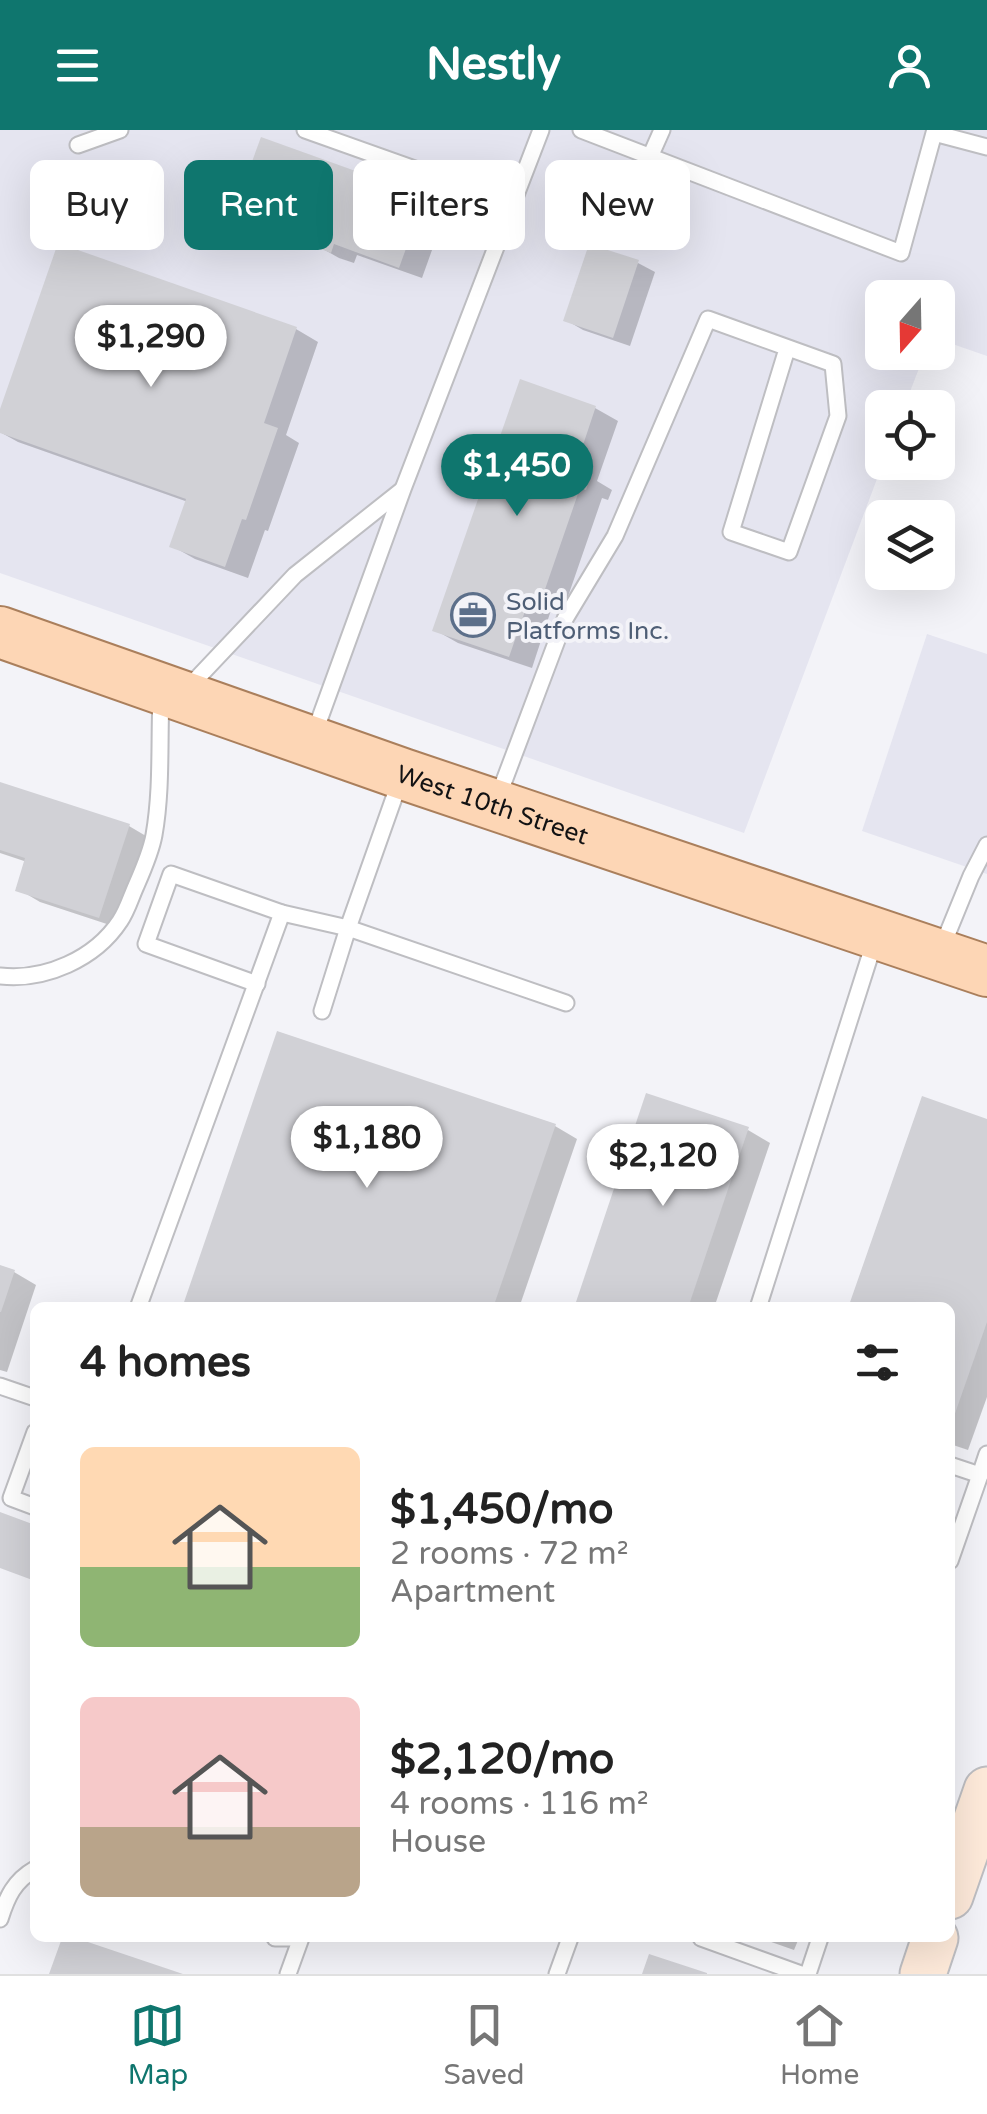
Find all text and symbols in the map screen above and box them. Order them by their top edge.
icon: menu [50,38,105,93]
text: Nestly [426,38,561,92]
icon: person [882,38,937,93]
chip: Buy [30,160,164,250]
chip: Rent [184,160,333,250]
chip: Filters [353,160,525,250]
chip: New [545,160,690,250]
north arrow [865,280,955,370]
map controls [865,280,955,590]
pin: $1,290 [70,305,232,390]
text: $1,290 [97,318,205,356]
button: locate [865,390,955,480]
pin: $1,450 [436,434,598,519]
text: $1,450 [463,447,571,485]
button: layers [865,500,955,590]
place label: Solid Platforms Inc. [506,587,669,646]
office icon: Solid Platforms Inc. [450,592,496,638]
street label: West 10th Street [393,759,593,852]
pin: $1,180 [286,1106,448,1191]
text: $1,180 [313,1119,421,1157]
pin: $2,120 [582,1124,744,1209]
text: $2,120 [609,1137,717,1175]
icon: filters [850,1335,905,1390]
text: 4 homes [80,1337,251,1388]
text: $1,450/mo [390,1484,614,1535]
icon: home [160,1487,280,1607]
text: 2 rooms · 72 m² [390,1535,629,1573]
text: Apartment [390,1573,555,1611]
text: $2,120/mo [390,1734,614,1785]
icon: home [160,1737,280,1857]
text: 4 rooms · 116 m² [390,1785,649,1823]
text: House [390,1823,486,1861]
tab: Map [128,1998,188,2092]
tab: Saved [444,1998,525,2092]
tab: Home [780,1998,859,2092]

